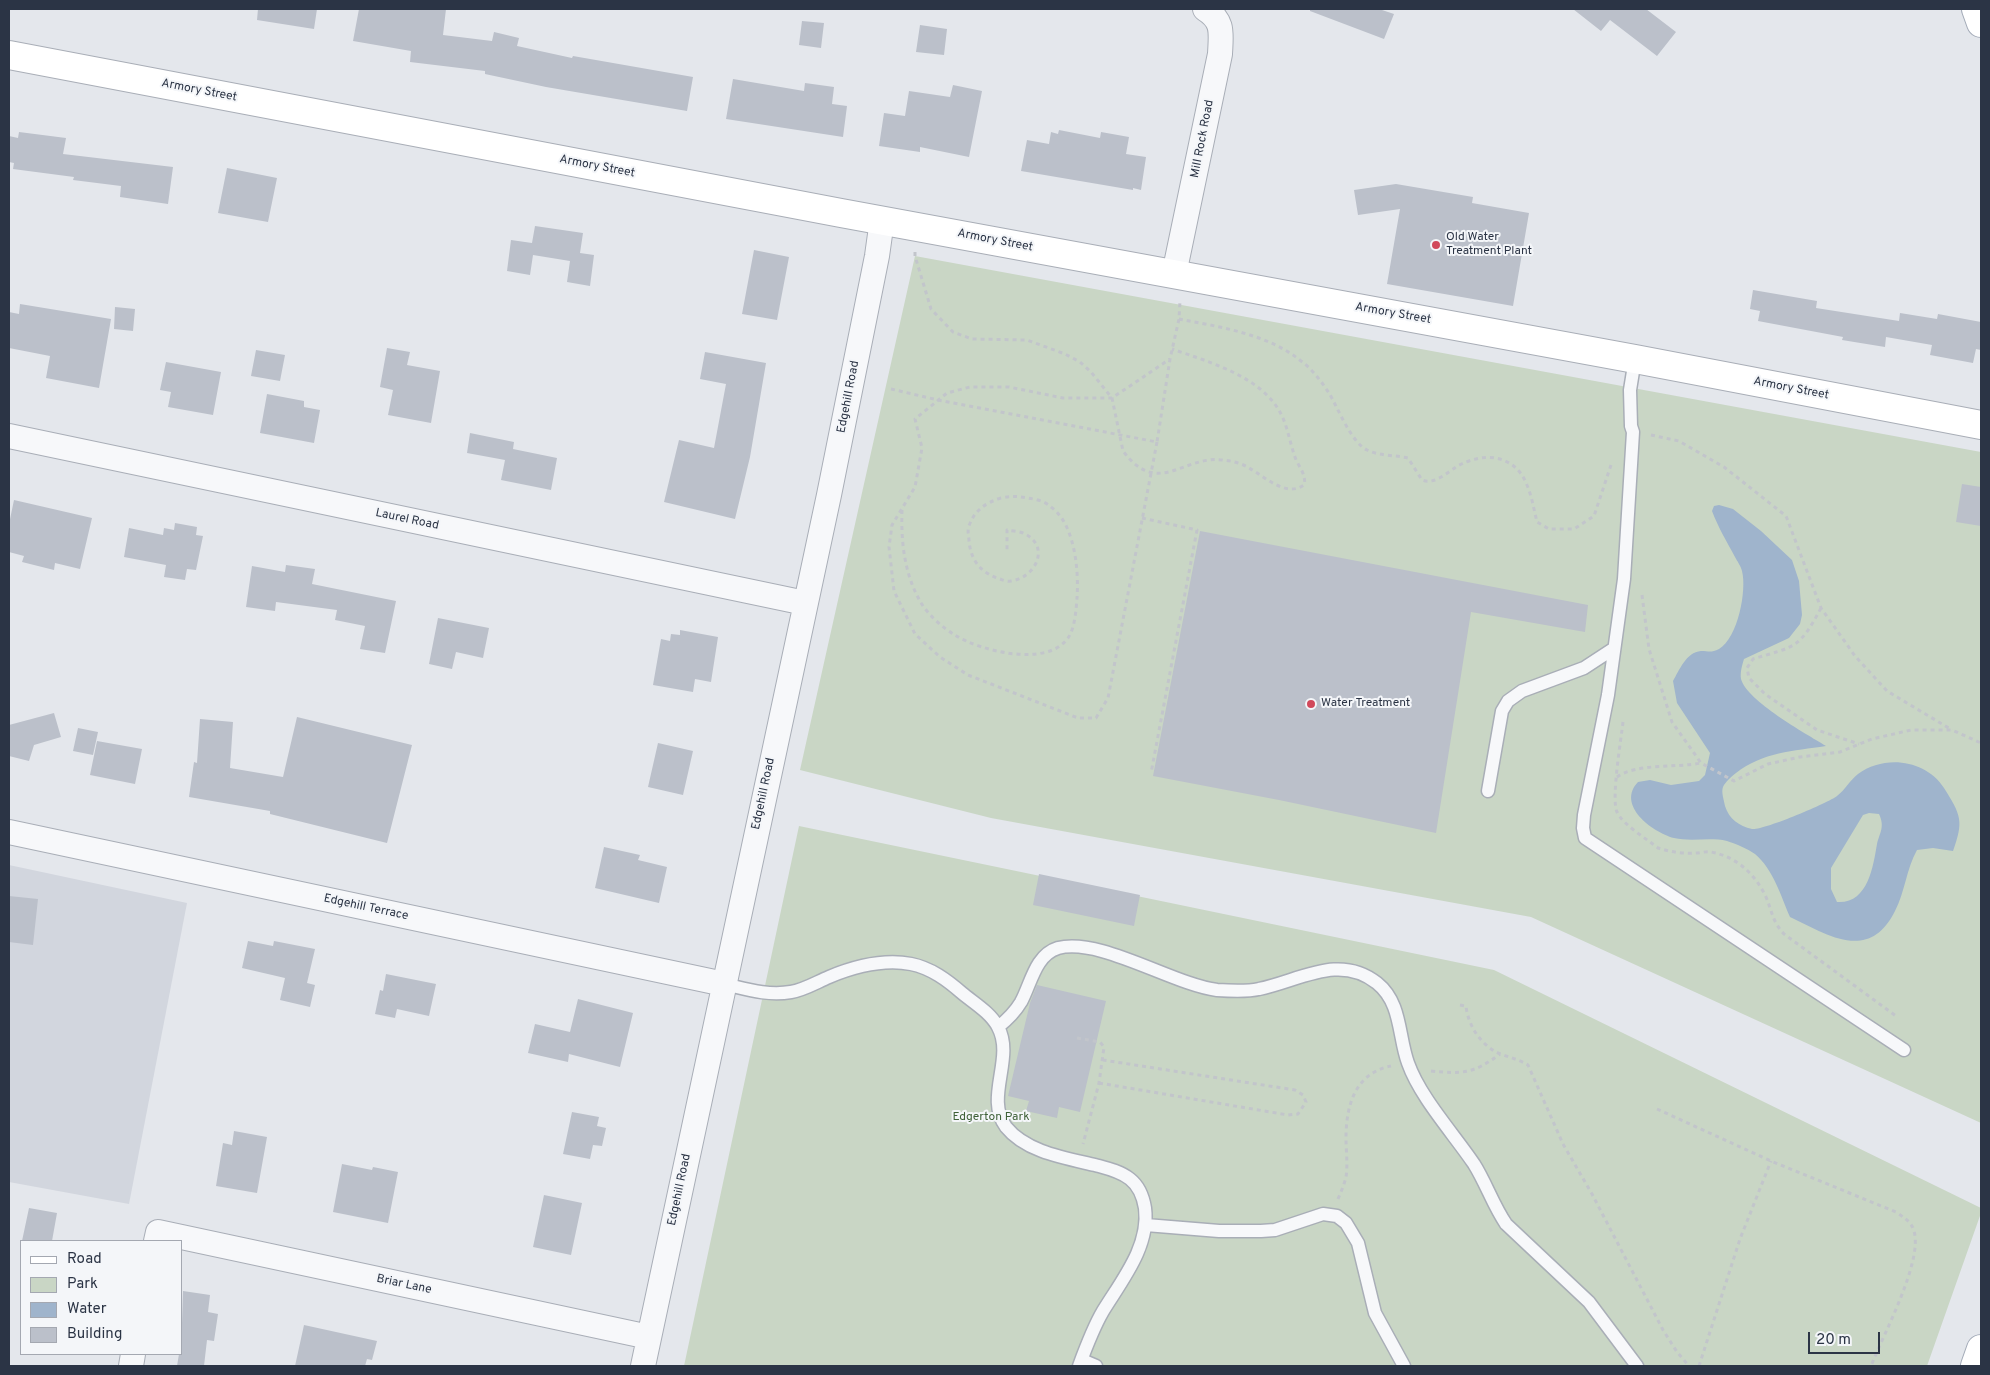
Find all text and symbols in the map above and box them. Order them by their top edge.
street label: Armory Street [160,77,238,105]
street label: Mill Rock Road [1188,99,1218,179]
street label: Armory Street [558,153,636,181]
street label: Armory Street [956,227,1034,255]
place label: Old Water Treatment Plant [1446,231,1532,259]
marker: Old Water Treatment Plant [1430,239,1442,251]
street label: Armory Street [1354,300,1432,328]
street label: Edgehill Road [835,360,863,434]
street label: Armory Street [1752,375,1830,403]
street label: Laurel Road [374,506,440,534]
place label: Water Treatment [1321,697,1410,711]
marker: Water Treatment [1305,698,1317,710]
street label: Edgehill Road [749,757,779,831]
street label: Edgehill Terrace [322,892,410,924]
park label: Edgerton Park [952,1111,1030,1125]
street label: Edgehill Road [665,1153,695,1227]
legend [20,1240,182,1355]
text: Road [67,1250,102,1269]
street label: Briar Lane [375,1272,433,1298]
text: Park [67,1275,98,1294]
text: Water [67,1300,106,1319]
scale bar [1810,1322,1882,1354]
text: Building [67,1325,122,1344]
text: 20 m [1816,1331,1851,1350]

